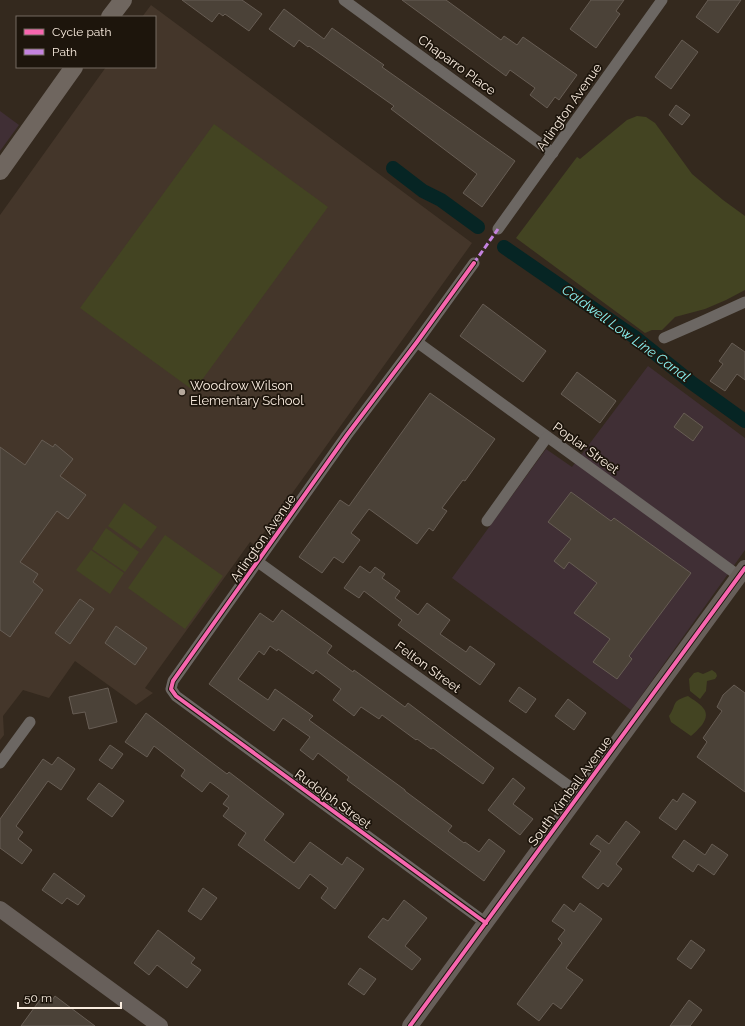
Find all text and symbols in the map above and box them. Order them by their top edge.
legend [16,16,156,68]
text: Cycle path [52,25,111,39]
street label: Chaparro Place [415,32,499,98]
text: Path [52,45,77,59]
street label: Arlington Avenue [533,60,605,154]
water label: Caldwell Low Line Canal [559,281,693,385]
place label: Woodrow Wilson Elementary School [190,378,304,408]
marker: Woodrow Wilson Elementary School [177,387,187,397]
street label: Poplar Street [550,419,622,477]
street label: Arlington Avenue [227,491,299,585]
street label: Felton Street [392,638,464,696]
street label: South Kimball Avenue [525,733,615,849]
street label: Rudolph Street [292,766,375,832]
scale bar [18,984,121,1010]
text: 50 m [24,991,52,1005]

